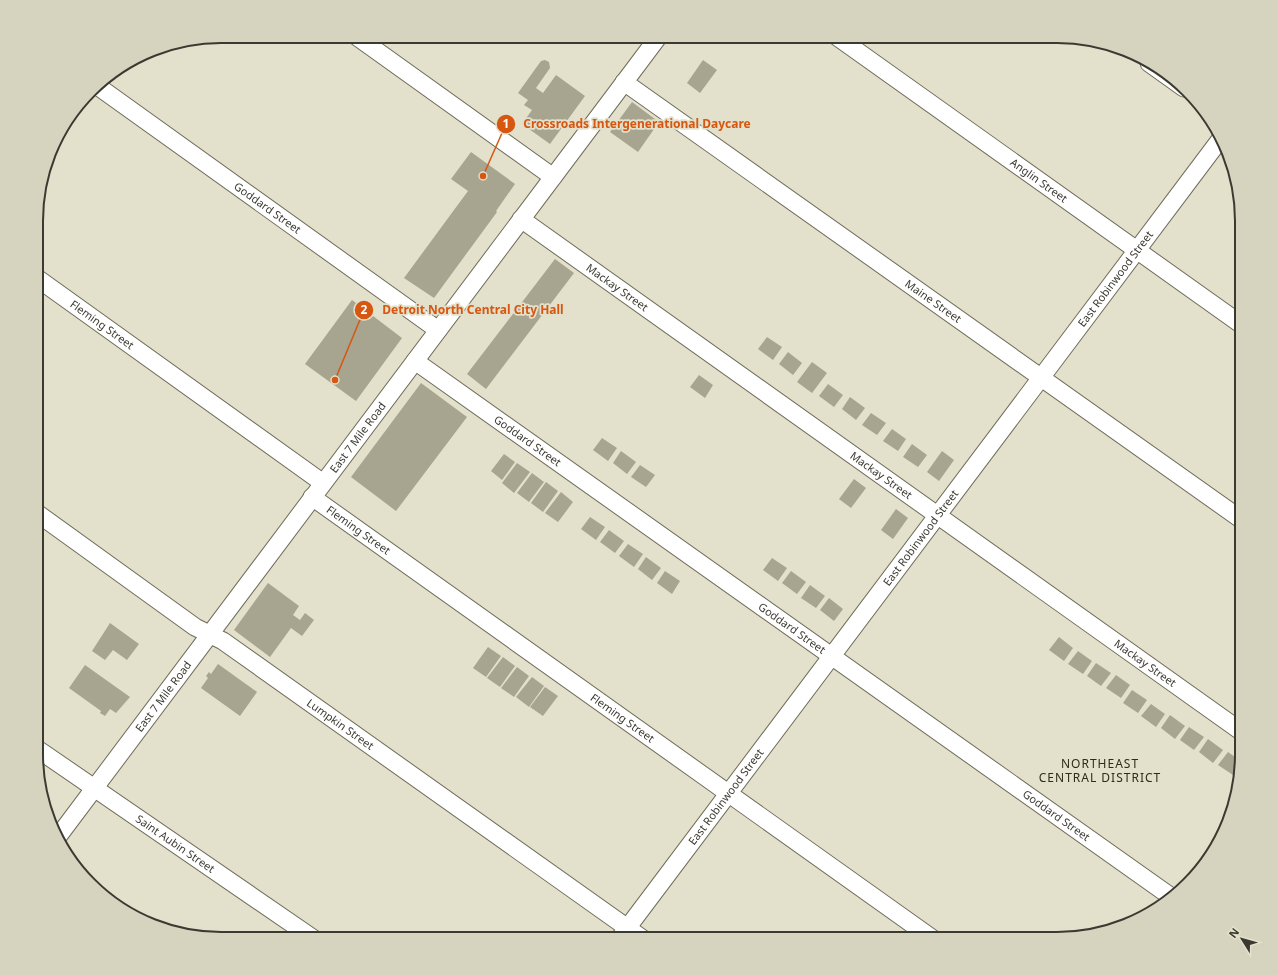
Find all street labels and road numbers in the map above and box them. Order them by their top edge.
street label: Anglin Street [1008,155,1071,205]
street label: Goddard Street [231,178,304,237]
street label: East Robinwood Street [1074,227,1156,330]
street label: Mackay Street [583,260,651,314]
street label: Maine Street [902,276,965,326]
street label: Fleming Street [67,296,137,352]
street label: East 7 Mile Road [326,399,389,475]
street label: Goddard Street [491,411,565,469]
street label: Mackay Street [847,448,915,502]
street label: East Robinwood Street [879,486,961,589]
street label: Fleming Street [324,502,394,558]
street label: Goddard Street [756,599,829,657]
street label: Mackay Street [1111,635,1179,690]
street label: East 7 Mile Road [131,658,194,735]
street label: Fleming Street [588,690,658,745]
street label: Lumpkin Street [304,695,377,753]
street label: East Robinwood Street [684,745,767,848]
street label: Goddard Street [1020,786,1093,844]
street label: Saint Aubin Street [133,811,218,876]

